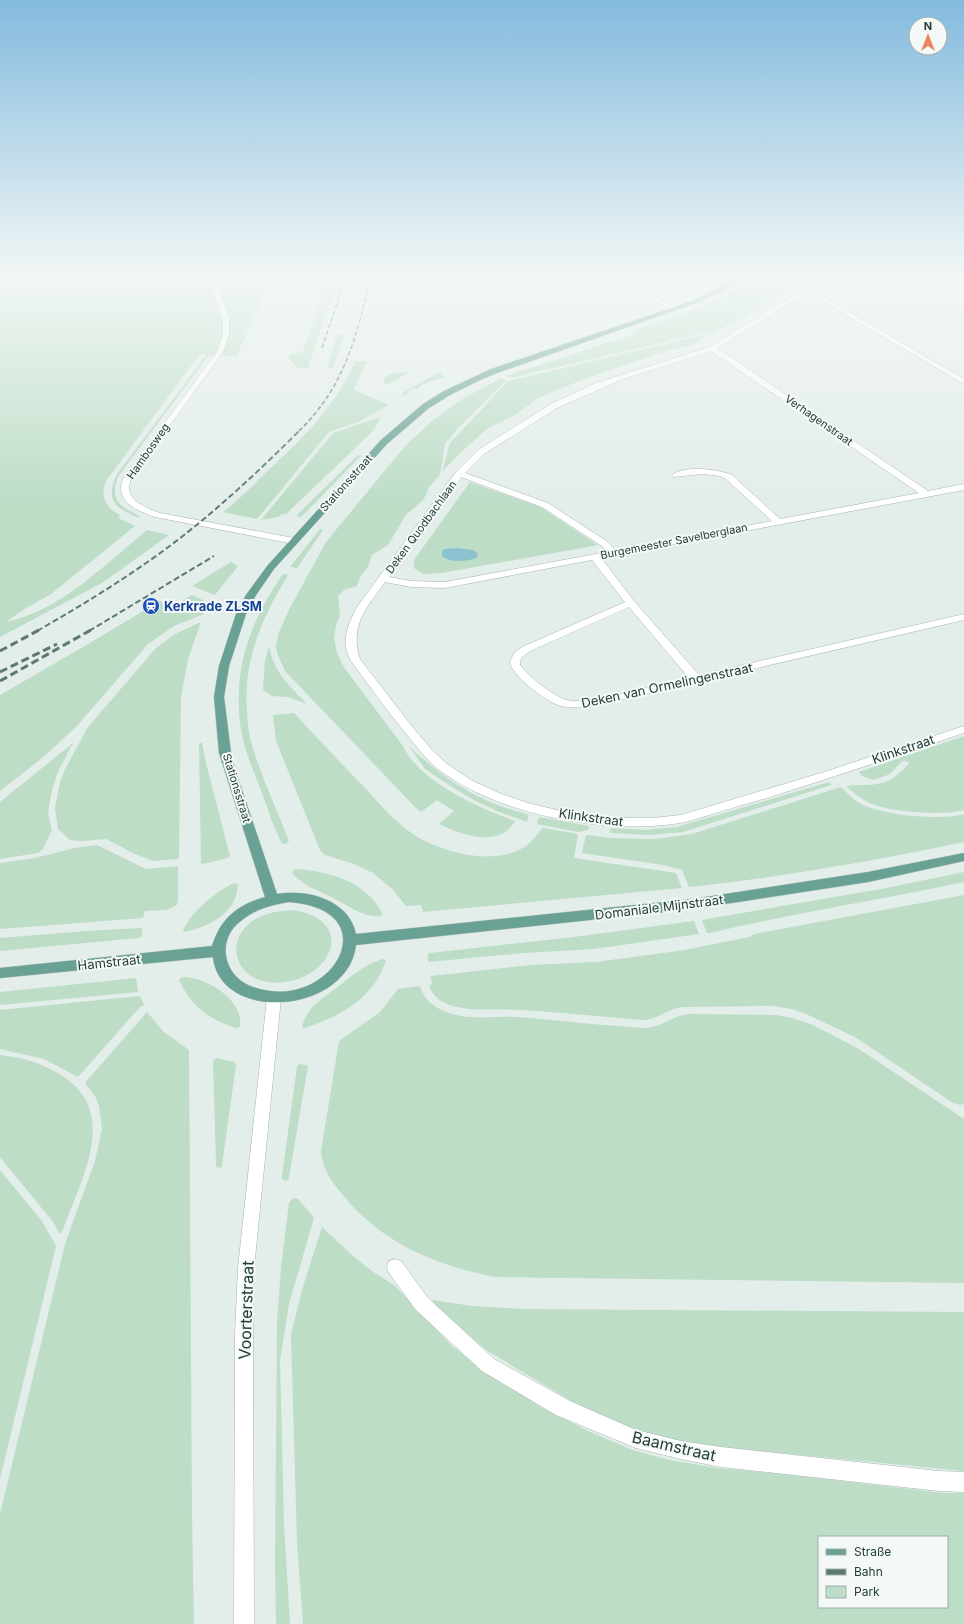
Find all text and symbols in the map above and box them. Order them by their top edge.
north arrow [908,16,948,56]
text: N [924,19,932,33]
street label: Verhagenstraat [782,391,856,449]
street label: Hambosweg [124,420,172,482]
street label: Stationsstraat [317,451,375,514]
street label: Deken Quodbachlaan [383,478,459,576]
street label: Burgemeester Savelberglaan [599,520,749,562]
station icon: Kerkrade ZLSM [141,596,161,616]
place label: Kerkrade ZLSM [164,598,262,614]
street label: Deken van Ormelingenstraat [580,659,754,711]
street label: Klinkstraat [870,731,936,767]
street label: Stationsstraat [220,752,254,825]
street label: Klinkstraat [558,805,624,829]
street label: Domaniale Mijnstraat [594,891,724,923]
street label: Hamstraat [77,951,141,973]
street label: Voorterstraat [234,1260,258,1360]
street label: Baamstraat [630,1427,718,1465]
legend [818,1536,948,1608]
text: Straße [854,1544,891,1559]
text: Bahn [854,1564,883,1579]
text: Park [854,1584,880,1599]

